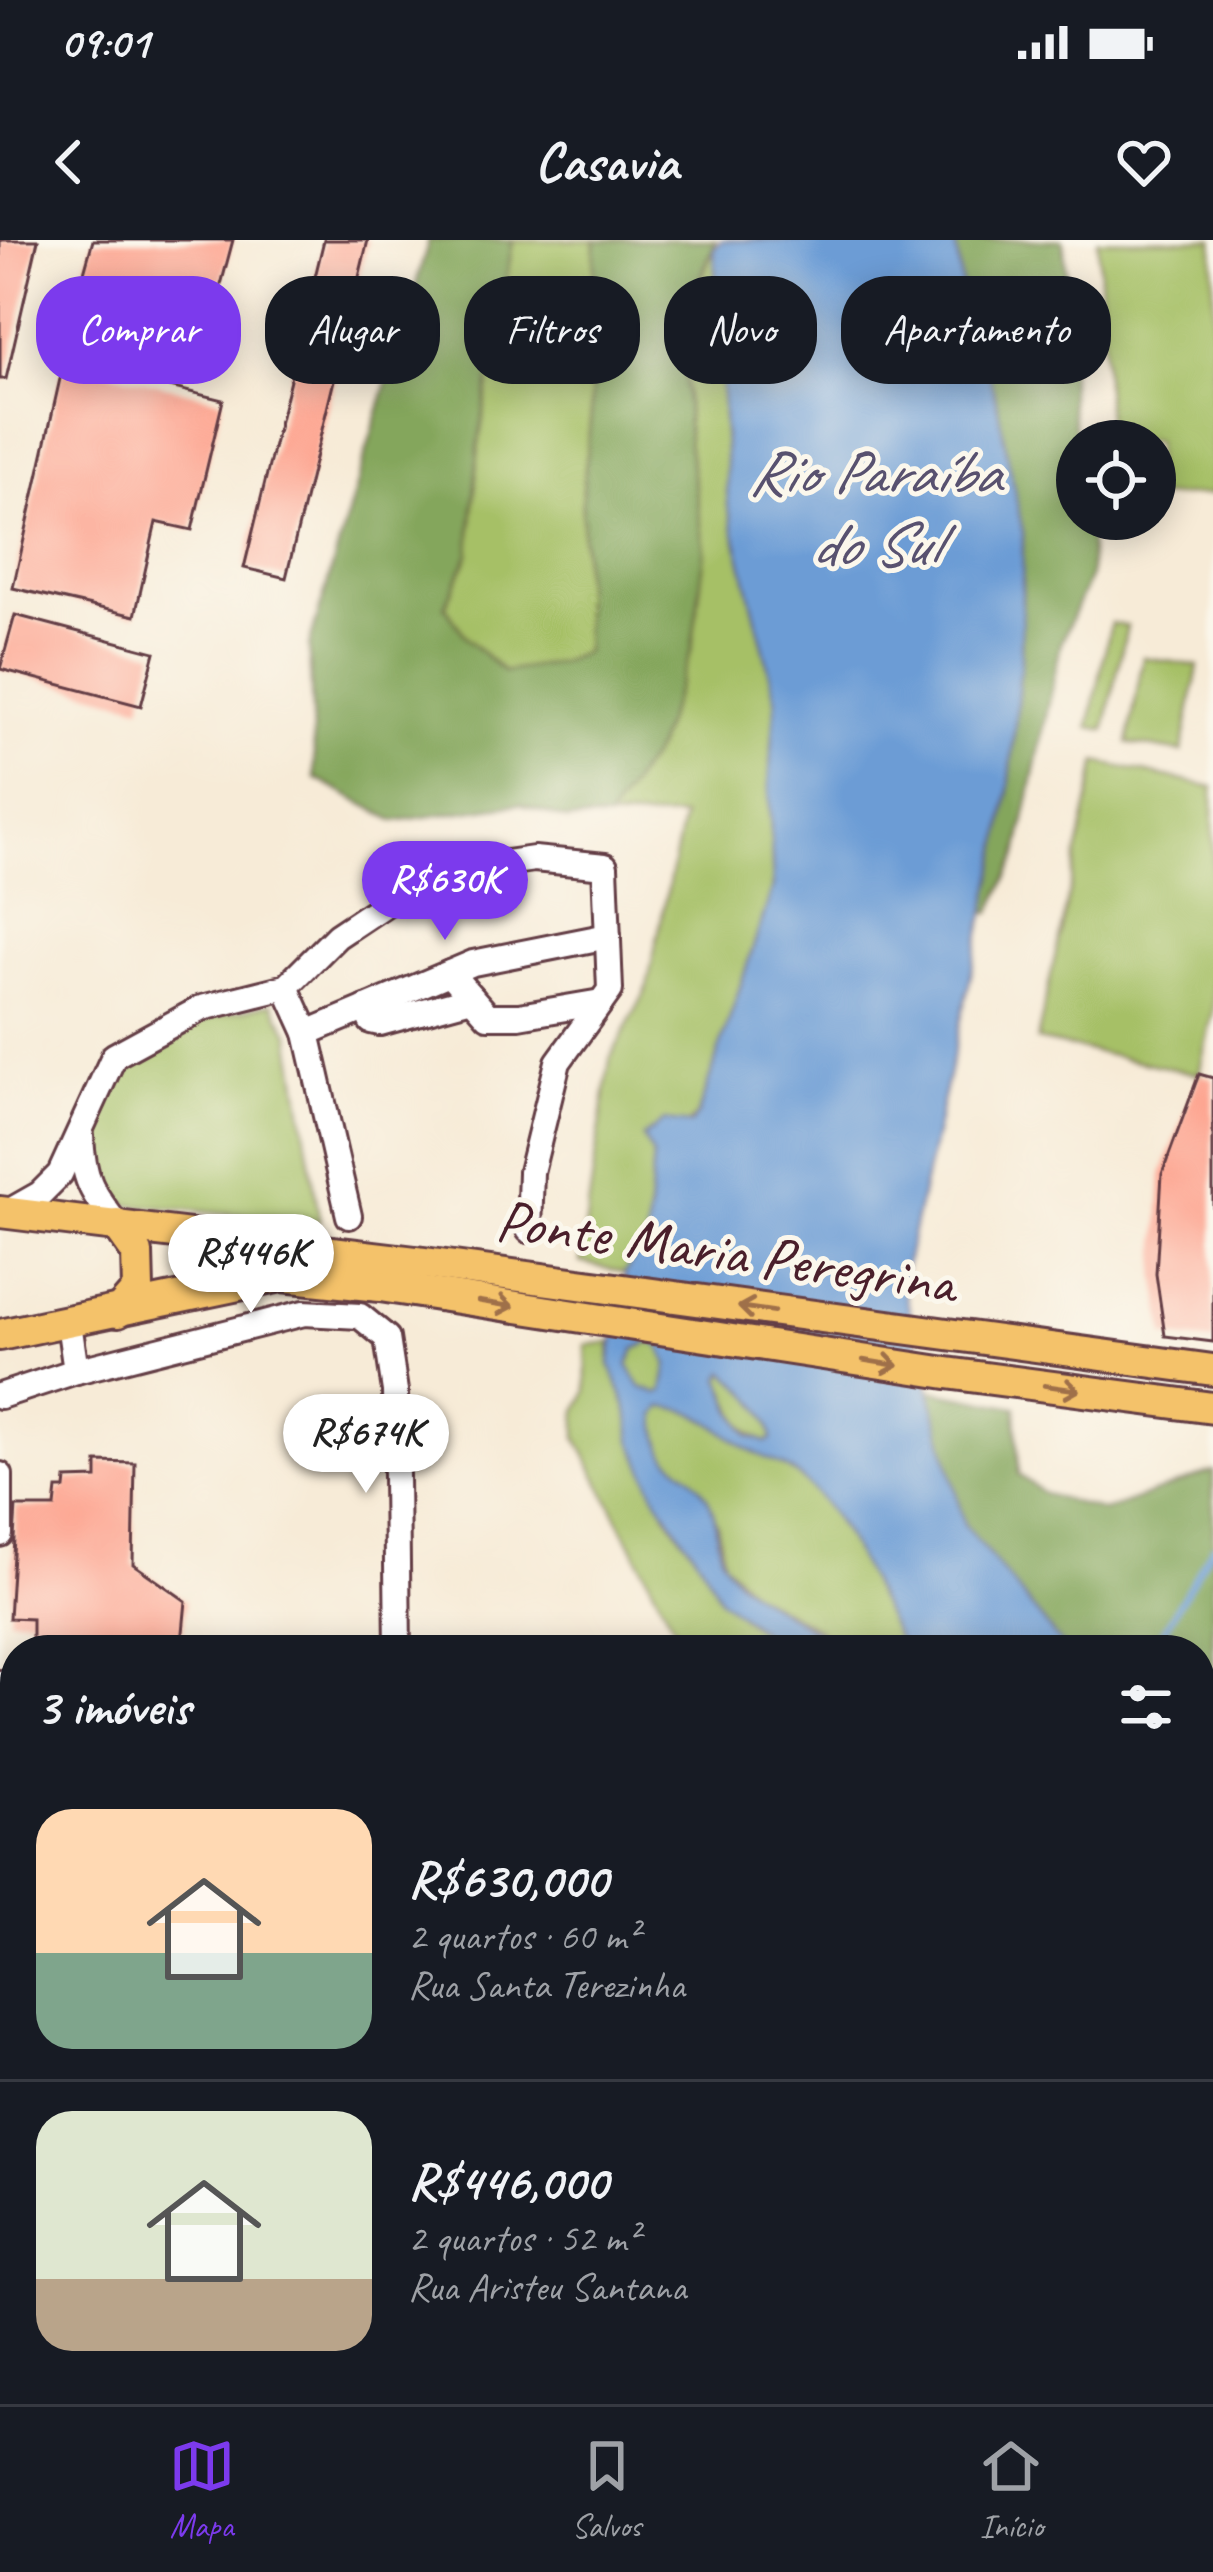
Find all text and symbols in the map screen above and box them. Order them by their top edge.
text: 09:01 [60,14,149,71]
text: Casavia [535,128,678,196]
icon: back [36,129,102,195]
icon: heart [1111,129,1177,195]
chip: Comprar [36,276,241,384]
chip: Alugar [265,276,440,384]
chip: Filtros [464,276,640,384]
chip: Novo [664,276,817,384]
chip: Apartamento [841,276,1111,384]
map controls [1056,420,1176,540]
button: locate [1056,420,1176,540]
water label: Rio Paraíba do Sul [748,433,1005,584]
pin: R$630K [347,841,543,943]
text: R$630K [389,855,501,904]
street label: Ponte Maria Peregrina [492,1181,965,1322]
pin: R$446K [153,1214,349,1316]
text: R$446K [195,1228,307,1277]
one-way arrow [475,1293,514,1316]
one-way arrow [737,1298,776,1320]
one-way arrow [861,1352,900,1375]
one-way arrow [1042,1378,1081,1400]
pin: R$674K [268,1394,464,1496]
text: R$674K [310,1408,422,1457]
icon: filters [1113,1674,1179,1740]
text: 3 imóveis [36,1675,190,1739]
text: R$630,000 [408,1848,608,1912]
icon: home [132,1857,276,2001]
text: 2 quartos · 60 m² [408,1912,638,1961]
text: Rua Santa Terezinha [408,1961,685,2010]
text: R$446,000 [408,2150,608,2214]
icon: home [132,2159,276,2303]
text: 2 quartos · 52 m² [408,2214,638,2263]
text: Rua Aristeu Santana [408,2263,686,2312]
tab: Mapa [169,2433,235,2547]
tab: Salvos [572,2433,641,2547]
tab: Início [978,2433,1044,2547]

